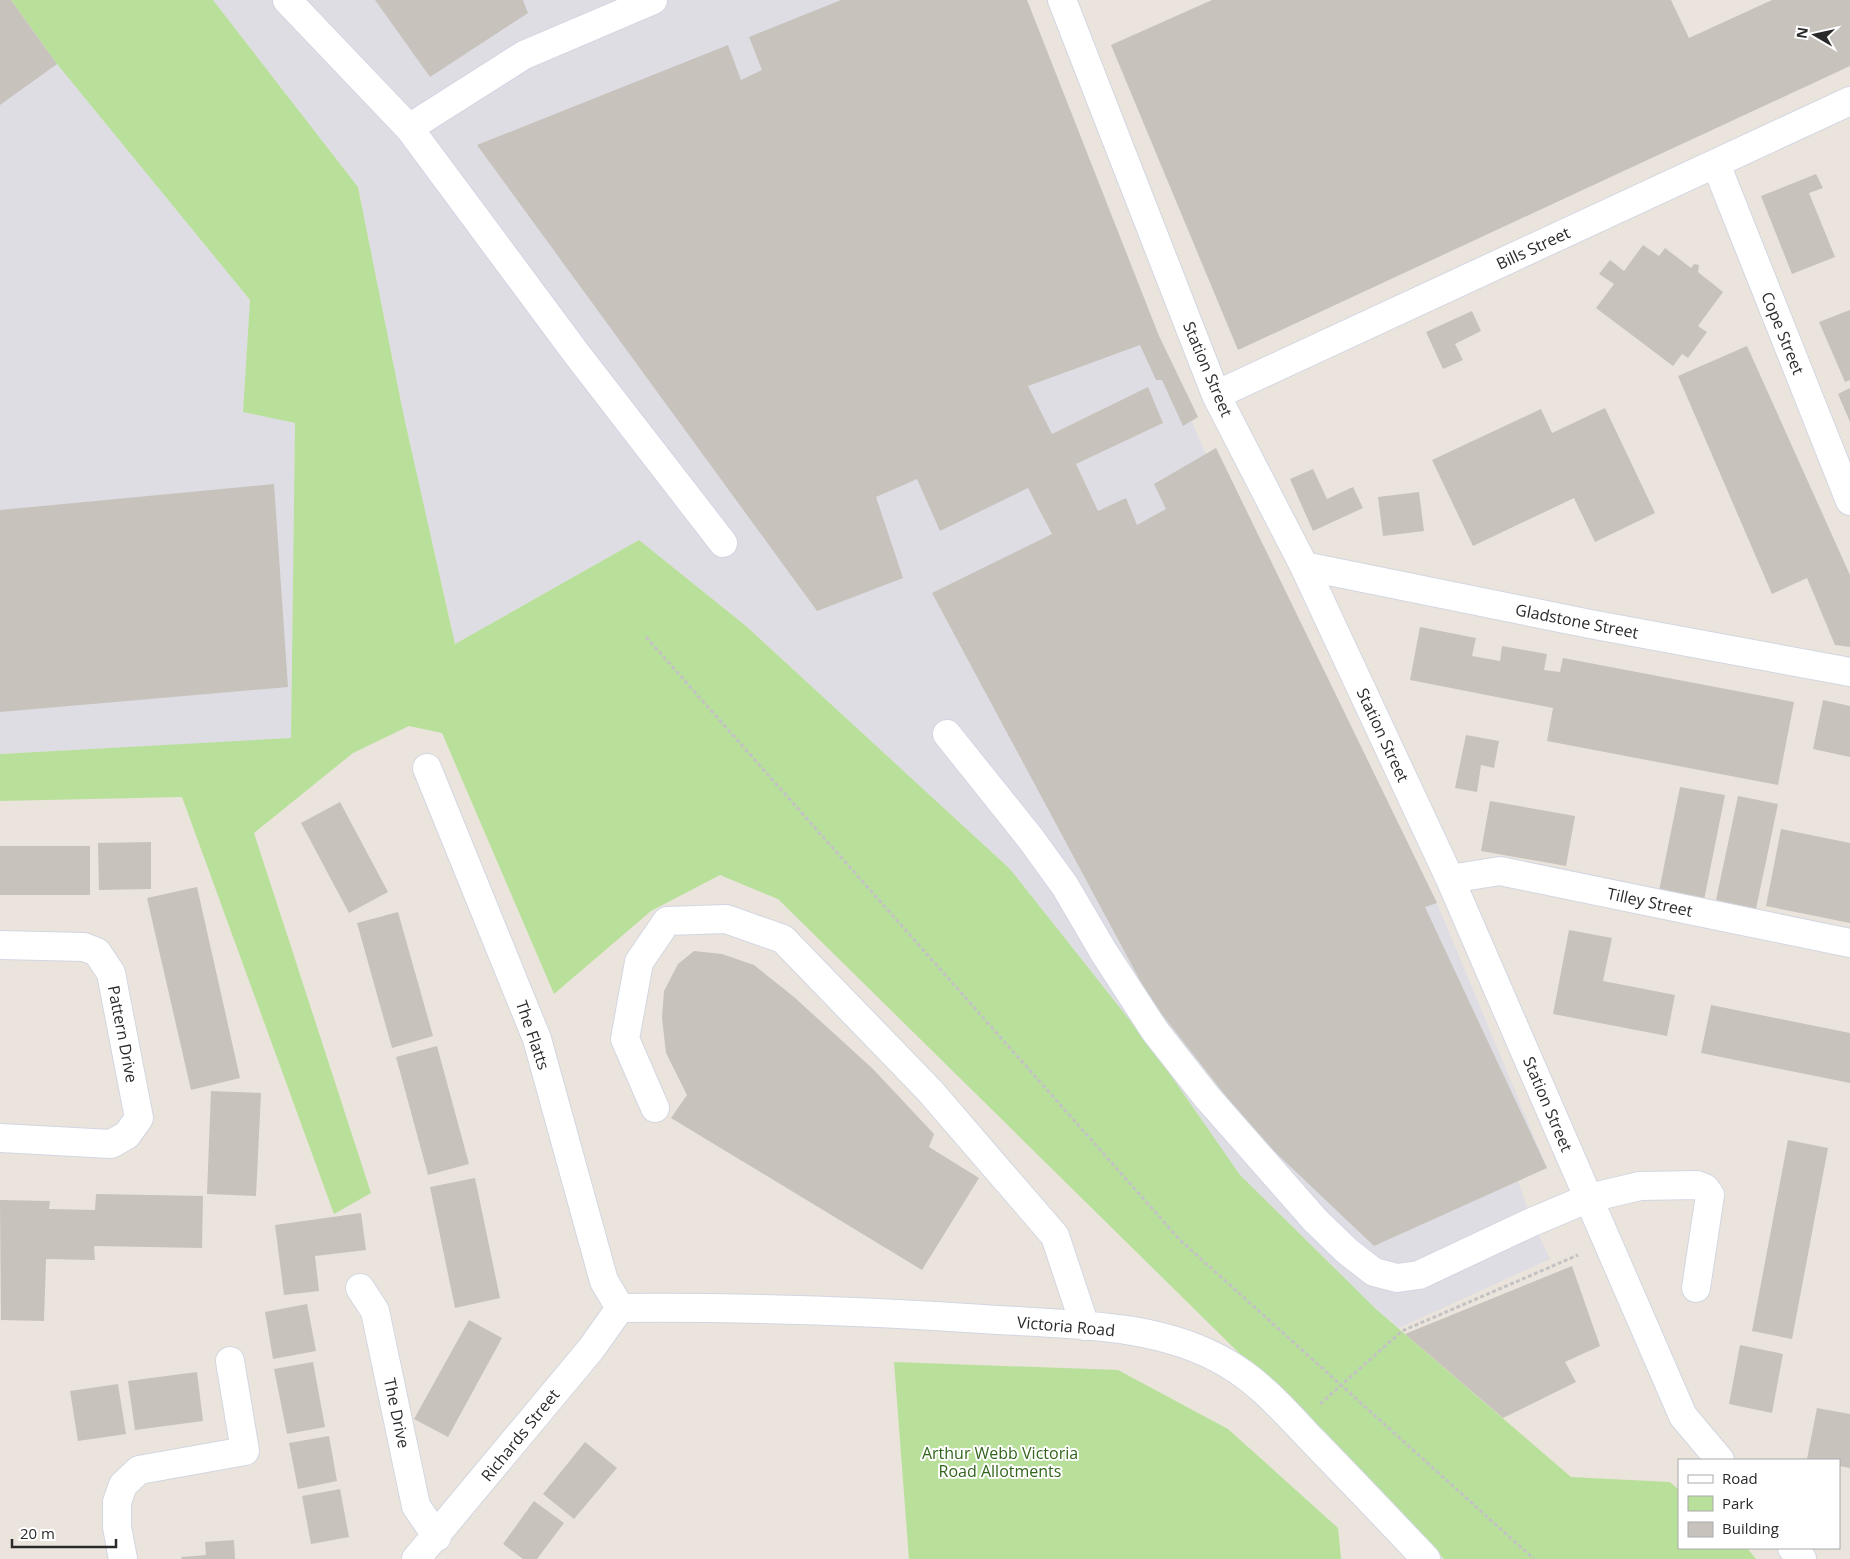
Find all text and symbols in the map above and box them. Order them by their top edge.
north arrow [1790,10,1840,60]
text: N [1791,26,1812,40]
street label: Bills Street [1493,221,1574,275]
street label: Cope Street [1756,288,1810,378]
street label: Station Street [1178,318,1238,420]
street label: Gladstone Street [1514,598,1641,644]
street label: Station Street [1352,684,1415,786]
street label: Tilley Street [1605,882,1695,922]
street label: Pattern Drive [103,984,143,1084]
street label: The Flatts [511,997,555,1073]
street label: Station Street [1518,1053,1578,1155]
street label: Victoria Road [1016,1311,1116,1341]
street label: The Drive [379,1376,415,1450]
street label: Richards Street [476,1384,564,1486]
park label: Arthur Webb Victoria Road Allotments [922,1442,1078,1482]
legend [1678,1459,1840,1549]
text: Road [1722,1468,1758,1488]
text: Park [1722,1493,1753,1513]
scale bar [12,1516,116,1548]
text: Building [1722,1518,1779,1538]
text: 20 m [20,1523,55,1543]

